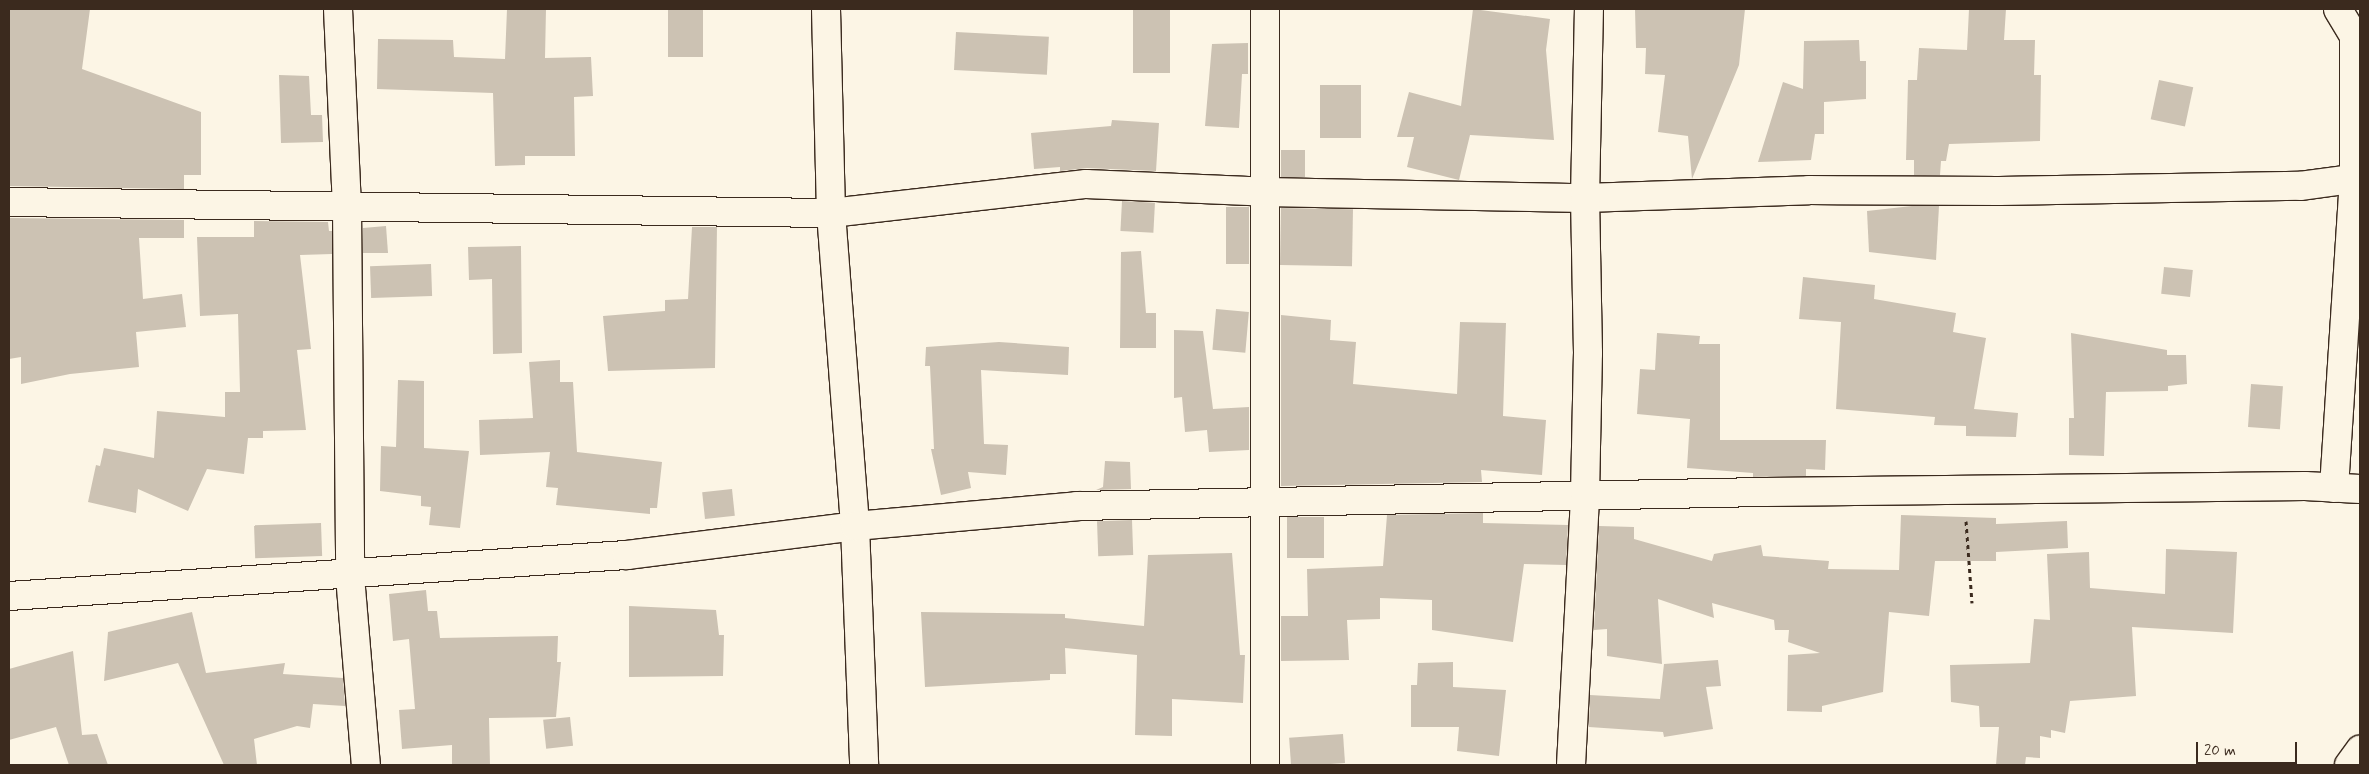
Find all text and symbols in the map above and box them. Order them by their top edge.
scale bar [2199,732,2300,764]
text: 20 m [2204,741,2236,761]

